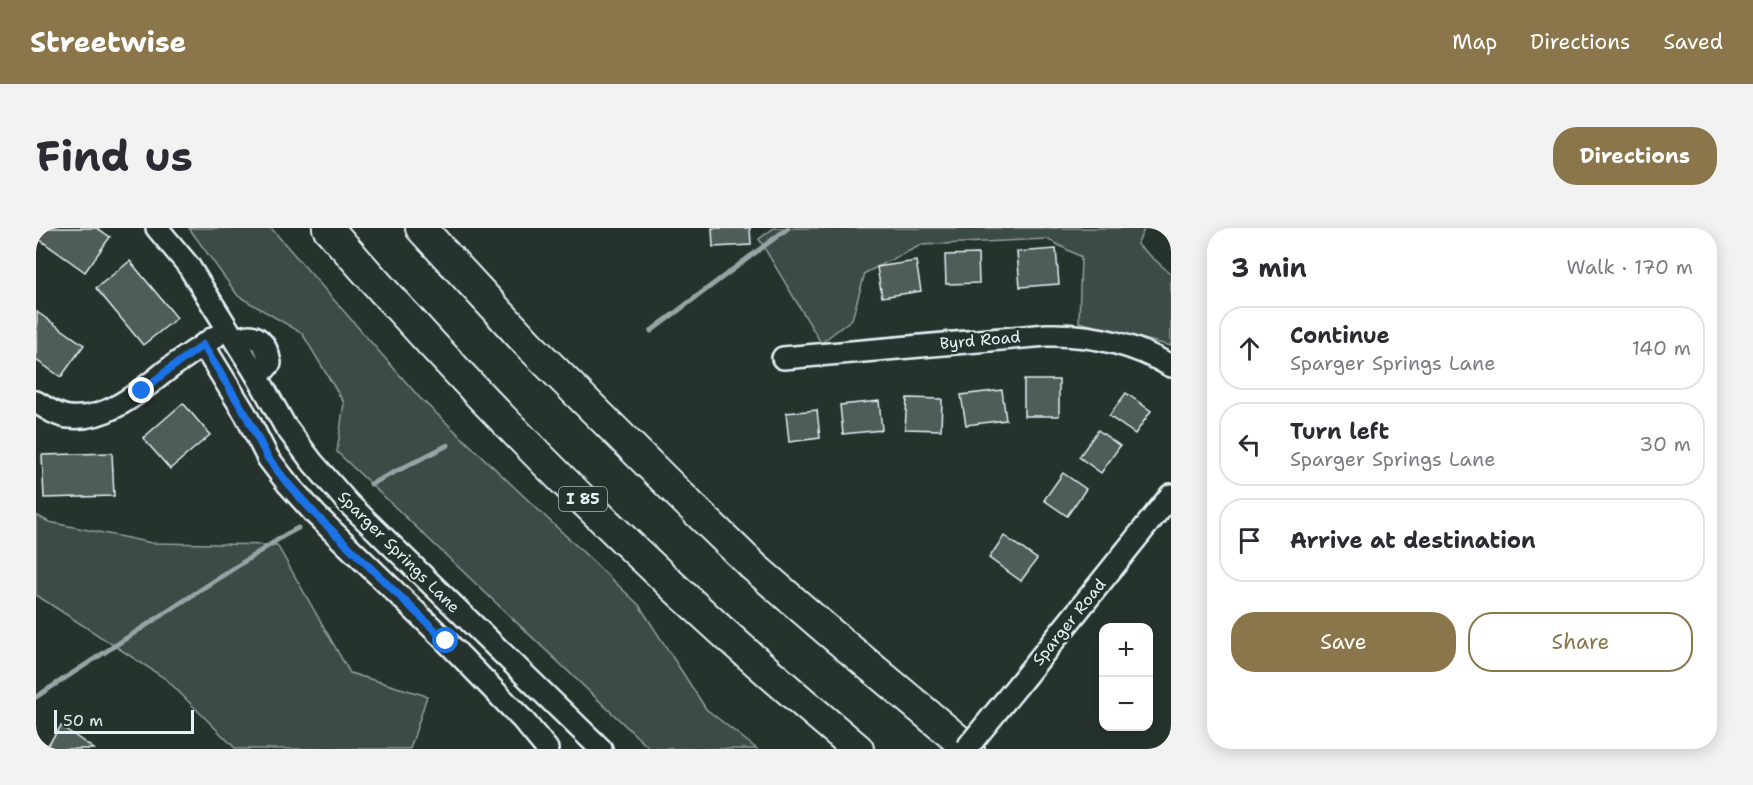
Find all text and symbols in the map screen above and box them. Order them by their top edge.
text: Streetwise [30,23,186,61]
text: Map [1452,28,1497,56]
text: Directions [1530,28,1630,56]
text: Saved [1663,28,1723,56]
button: Directions [1553,127,1717,185]
text: Find us [36,128,193,184]
text: 3 min [1231,250,1307,285]
text: Walk · 170 m [1567,254,1693,280]
text: Continue [1290,321,1390,350]
street label: Byrd Road [939,326,1021,354]
icon: ahead [1233,332,1266,365]
text: 140 m [1632,335,1691,361]
text: Sparger Springs Lane [1290,350,1495,376]
route end [128,377,154,403]
text: Turn left [1290,417,1389,446]
icon: left [1233,428,1266,461]
text: 30 m [1639,431,1691,457]
text: Sparger Springs Lane [1290,446,1495,472]
street label: Sparger Springs Lane [333,486,465,618]
road number: I 85 [559,487,607,511]
icon: arrive [1233,524,1266,557]
text: Arrive at destination [1290,526,1536,555]
street label: Sparger Road [1028,574,1110,670]
button: Save [1231,612,1456,672]
button: Share [1468,612,1693,672]
map controls [1099,623,1153,731]
button: + [1099,623,1153,677]
route start [432,627,458,653]
button: − [1099,677,1153,731]
scale bar [54,707,194,735]
text: 50 m [63,710,103,731]

